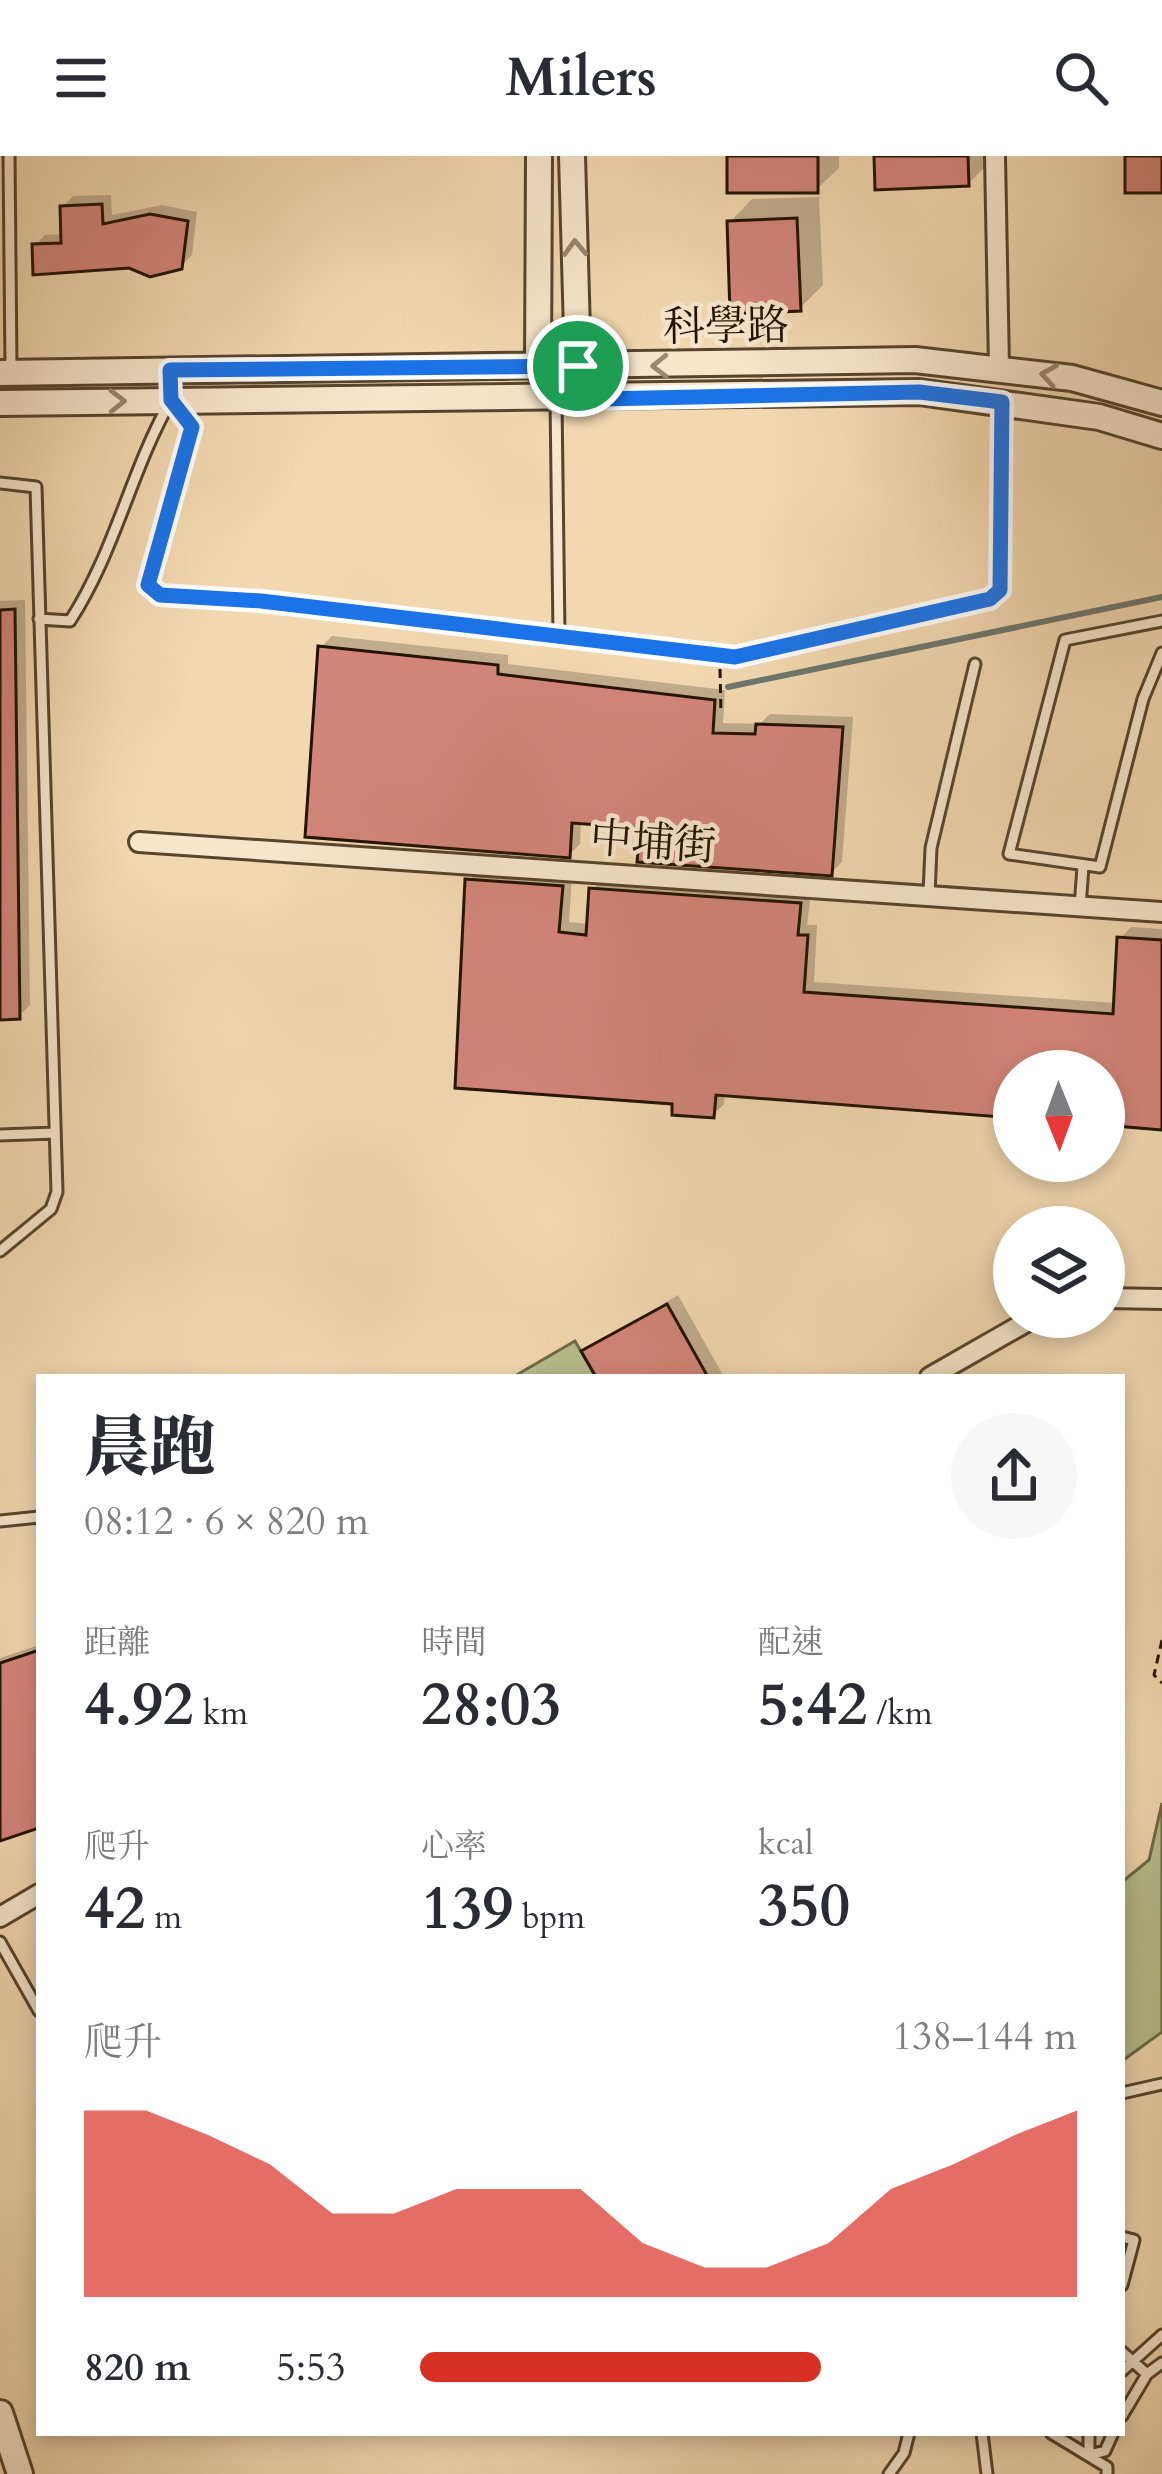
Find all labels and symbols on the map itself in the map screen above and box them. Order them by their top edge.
one-way arrow [562,238,588,257]
street label: 科學路 [663,297,790,356]
pin [527,315,629,417]
one-way arrow [650,352,669,378]
one-way arrow [1039,363,1059,388]
one-way arrow [108,389,127,415]
street label: 中埔街 [588,810,718,875]
north arrow [993,1050,1125,1182]

